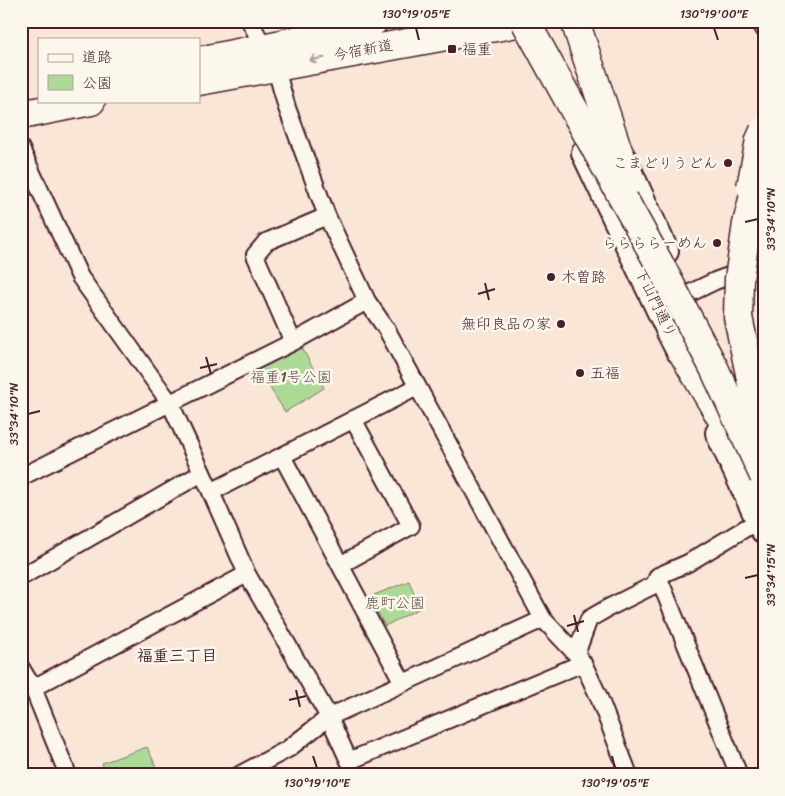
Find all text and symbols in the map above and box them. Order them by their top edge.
text: 130°19'05"E [382,3,451,25]
text: 130°19'00"E [680,3,749,25]
street label: 今宿新道 [331,32,395,68]
place label: 福重 [462,36,492,62]
legend [38,38,200,102]
marker: 福重 [446,43,458,55]
text: 道路 [82,44,112,70]
one-way arrow [309,54,325,64]
text: 公園 [82,70,112,96]
place label: こまどりうどん [613,150,718,176]
marker: こまどりうどん [722,157,734,169]
text: 33°34'10"N [760,187,782,250]
place label: ららららーめん [602,230,707,256]
marker: ららららーめん [711,237,723,249]
place label: 木曽路 [561,264,606,290]
street label: 下山門通り [628,264,684,342]
marker: 木曽路 [545,271,557,283]
place label: 無印良品の家 [461,311,551,337]
marker: 無印良品の家 [555,318,567,330]
place label: 五福 [590,360,620,386]
park label: 福重1号公園 [250,364,332,390]
marker: 五福 [574,367,586,379]
text: 33°34'10"N [3,382,25,445]
text: 33°34'15"N [760,543,782,606]
park label: 鹿町公園 [365,590,425,616]
district label: 福重三丁目 [137,641,217,670]
text: 130°19'10"E [284,772,351,794]
text: 130°19'05"E [581,772,650,794]

